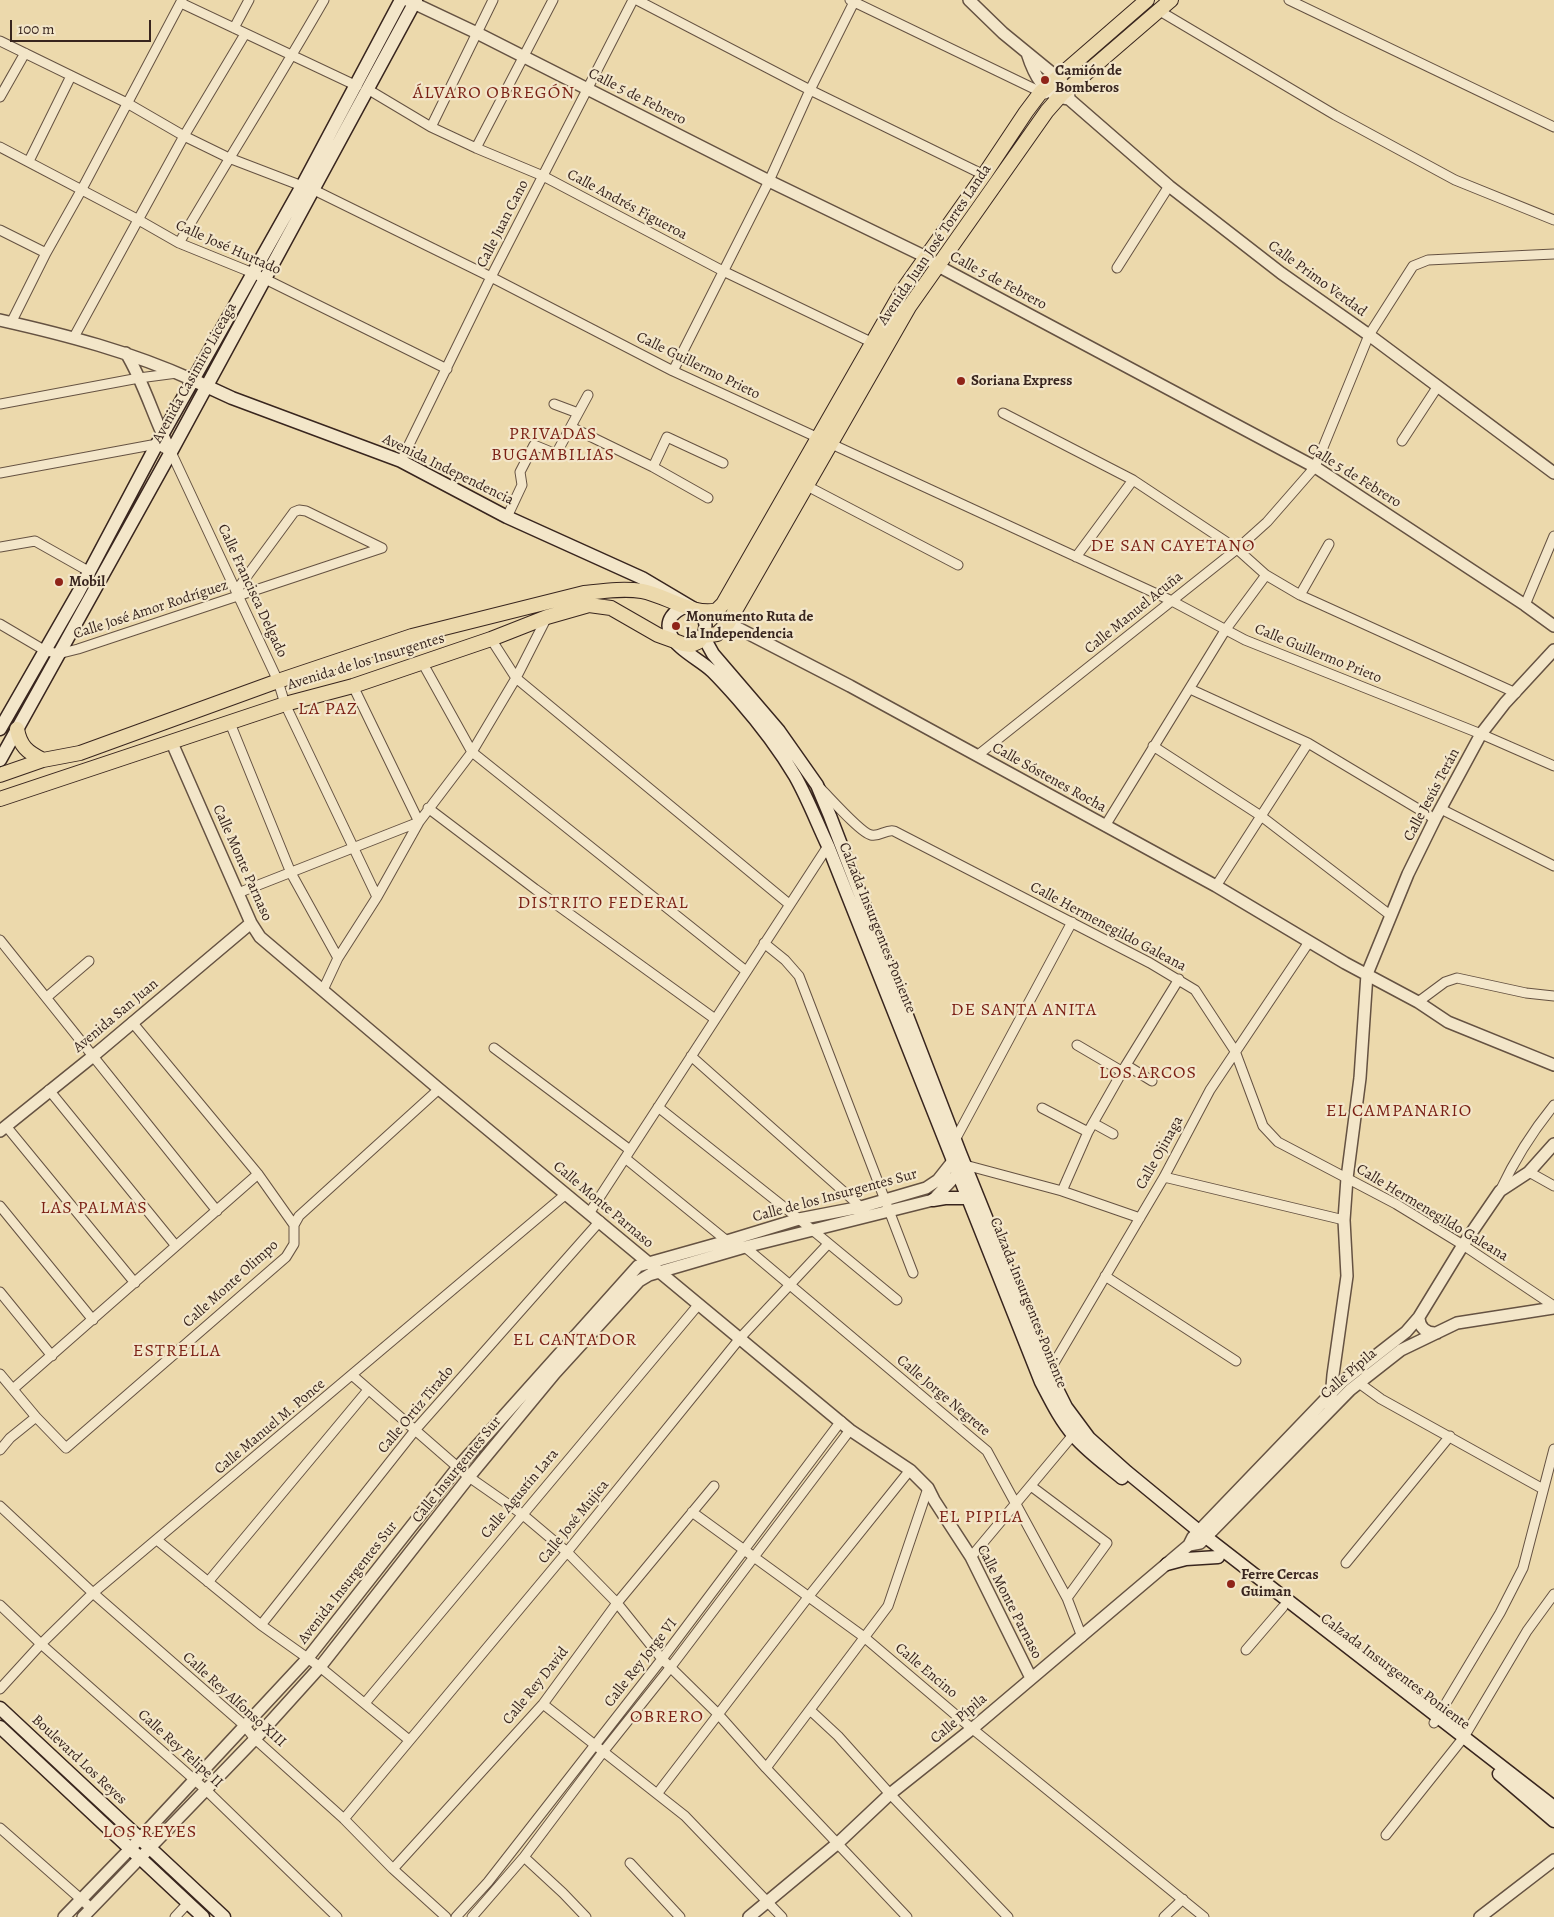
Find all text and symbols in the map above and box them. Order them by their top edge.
scale bar [12,10,154,42]
text: 100 m [18,19,55,39]
place label: Camión de Bomberos [1055,62,1122,97]
street label: Calle 5 de Febrero [585,65,689,129]
marker: Camión de Bomberos [1039,74,1051,86]
district label: ÁLVARO OBREGÓN [411,83,577,105]
street label: Avenida Juan José Torres Landa [874,161,996,329]
street label: Calle Andrés Figueroa [564,166,690,244]
street label: Calle Juan Cano [473,177,533,271]
street label: Calle José Hurtado [172,217,284,279]
street label: Calle Primo Verdad [1264,237,1370,321]
street label: Calle 5 de Febrero [946,248,1050,314]
street label: Avenida Casimiro Liceaga [149,300,241,446]
street label: Calle Guillermo Prieto [633,328,763,404]
place label: Soriana Express [971,372,1072,390]
marker: Soriana Express [955,375,967,387]
district label: PRIVADAS BUGAMBILIAS [490,424,616,466]
street label: Avenida Independencia [379,430,517,510]
street label: Calle 5 de Febrero [1304,440,1404,512]
street label: Calle Francisca Delgado [213,521,291,661]
district label: DE SAN CAYETANO [1089,536,1257,558]
street label: Calle Manuel Acuña [1081,568,1187,658]
place label: Mobil [69,573,105,591]
marker: Mobil [53,576,65,588]
street label: Calle José Amor Rodríguez [71,576,231,644]
place label: Monumento Ruta de la Independencia [686,608,813,643]
marker: Monumento Ruta de la Independencia [670,620,682,632]
street label: Calle Guillermo Prieto [1252,620,1384,688]
street label: Avenida de los Insurgentes [285,629,447,695]
district label: LA PAZ [297,699,359,721]
street label: Calle Sóstenes Rocha [989,739,1109,817]
street label: Calle Jesús Terán [1400,746,1464,844]
street label: Calle Monte Parnaso [208,802,276,924]
street label: Calzada Insurgentes Poniente [834,840,920,1016]
street label: Calle Hermenegildo Galeana [1027,878,1189,976]
district label: DISTRITO FEDERAL [515,893,691,915]
street label: Avenida San Juan [70,975,162,1057]
district label: DE SANTA ANITA [949,1000,1099,1022]
district label: LOS ARCOS [1098,1063,1198,1085]
district label: EL CAMPANARIO [1324,1101,1474,1123]
street label: Calle Ojinaga [1132,1113,1188,1193]
street label: Calle Monte Parnaso [549,1158,657,1252]
street label: Calle Hermenegildo Galeana [1353,1160,1511,1266]
street label: Calle de los Insurgentes Sur [751,1165,919,1227]
district label: LAS PALMAS [39,1198,149,1220]
street label: Calzada Insurgentes Poniente [985,1215,1071,1391]
street label: Calle Monte Olimpo [180,1236,282,1332]
district label: EL CANTADOR [511,1330,639,1352]
district label: ESTRELLA [132,1341,222,1363]
street label: Calle Pípila [1317,1345,1381,1403]
street label: Calle Jorge Negrete [893,1352,993,1440]
street label: Calle Ortiz Tirado [374,1363,458,1457]
street label: Calle Manuel M. Ponce [211,1375,329,1479]
street label: Calle Insurgentes Sur [409,1413,505,1527]
street label: Calle Agustín Lara [477,1446,563,1542]
street label: Calle José Mujica [535,1476,613,1568]
district label: EL PIPILA [937,1507,1025,1529]
street label: Avenida Insurgentes Sur [295,1518,401,1648]
street label: Calle Monte Parnaso [972,1542,1046,1662]
place label: Ferre Cercas Guiman [1241,1566,1319,1601]
marker: Ferre Cercas Guiman [1225,1578,1237,1590]
street label: Calzada Insurgentes Poniente [1317,1610,1473,1734]
street label: Calle Rey Jorge VI [601,1615,681,1711]
street label: Calle Encino [891,1640,961,1702]
street label: Calle Rey David [499,1644,573,1728]
street label: Calle Rey Alfonso XIII [178,1649,290,1751]
street label: Calle Pípila [927,1690,991,1748]
street label: Calle Rey Felipe II [134,1706,226,1792]
district label: OBRERO [629,1707,705,1729]
street label: Boulevard Los Reyes [28,1711,130,1809]
district label: LOS REYES [102,1822,198,1844]

